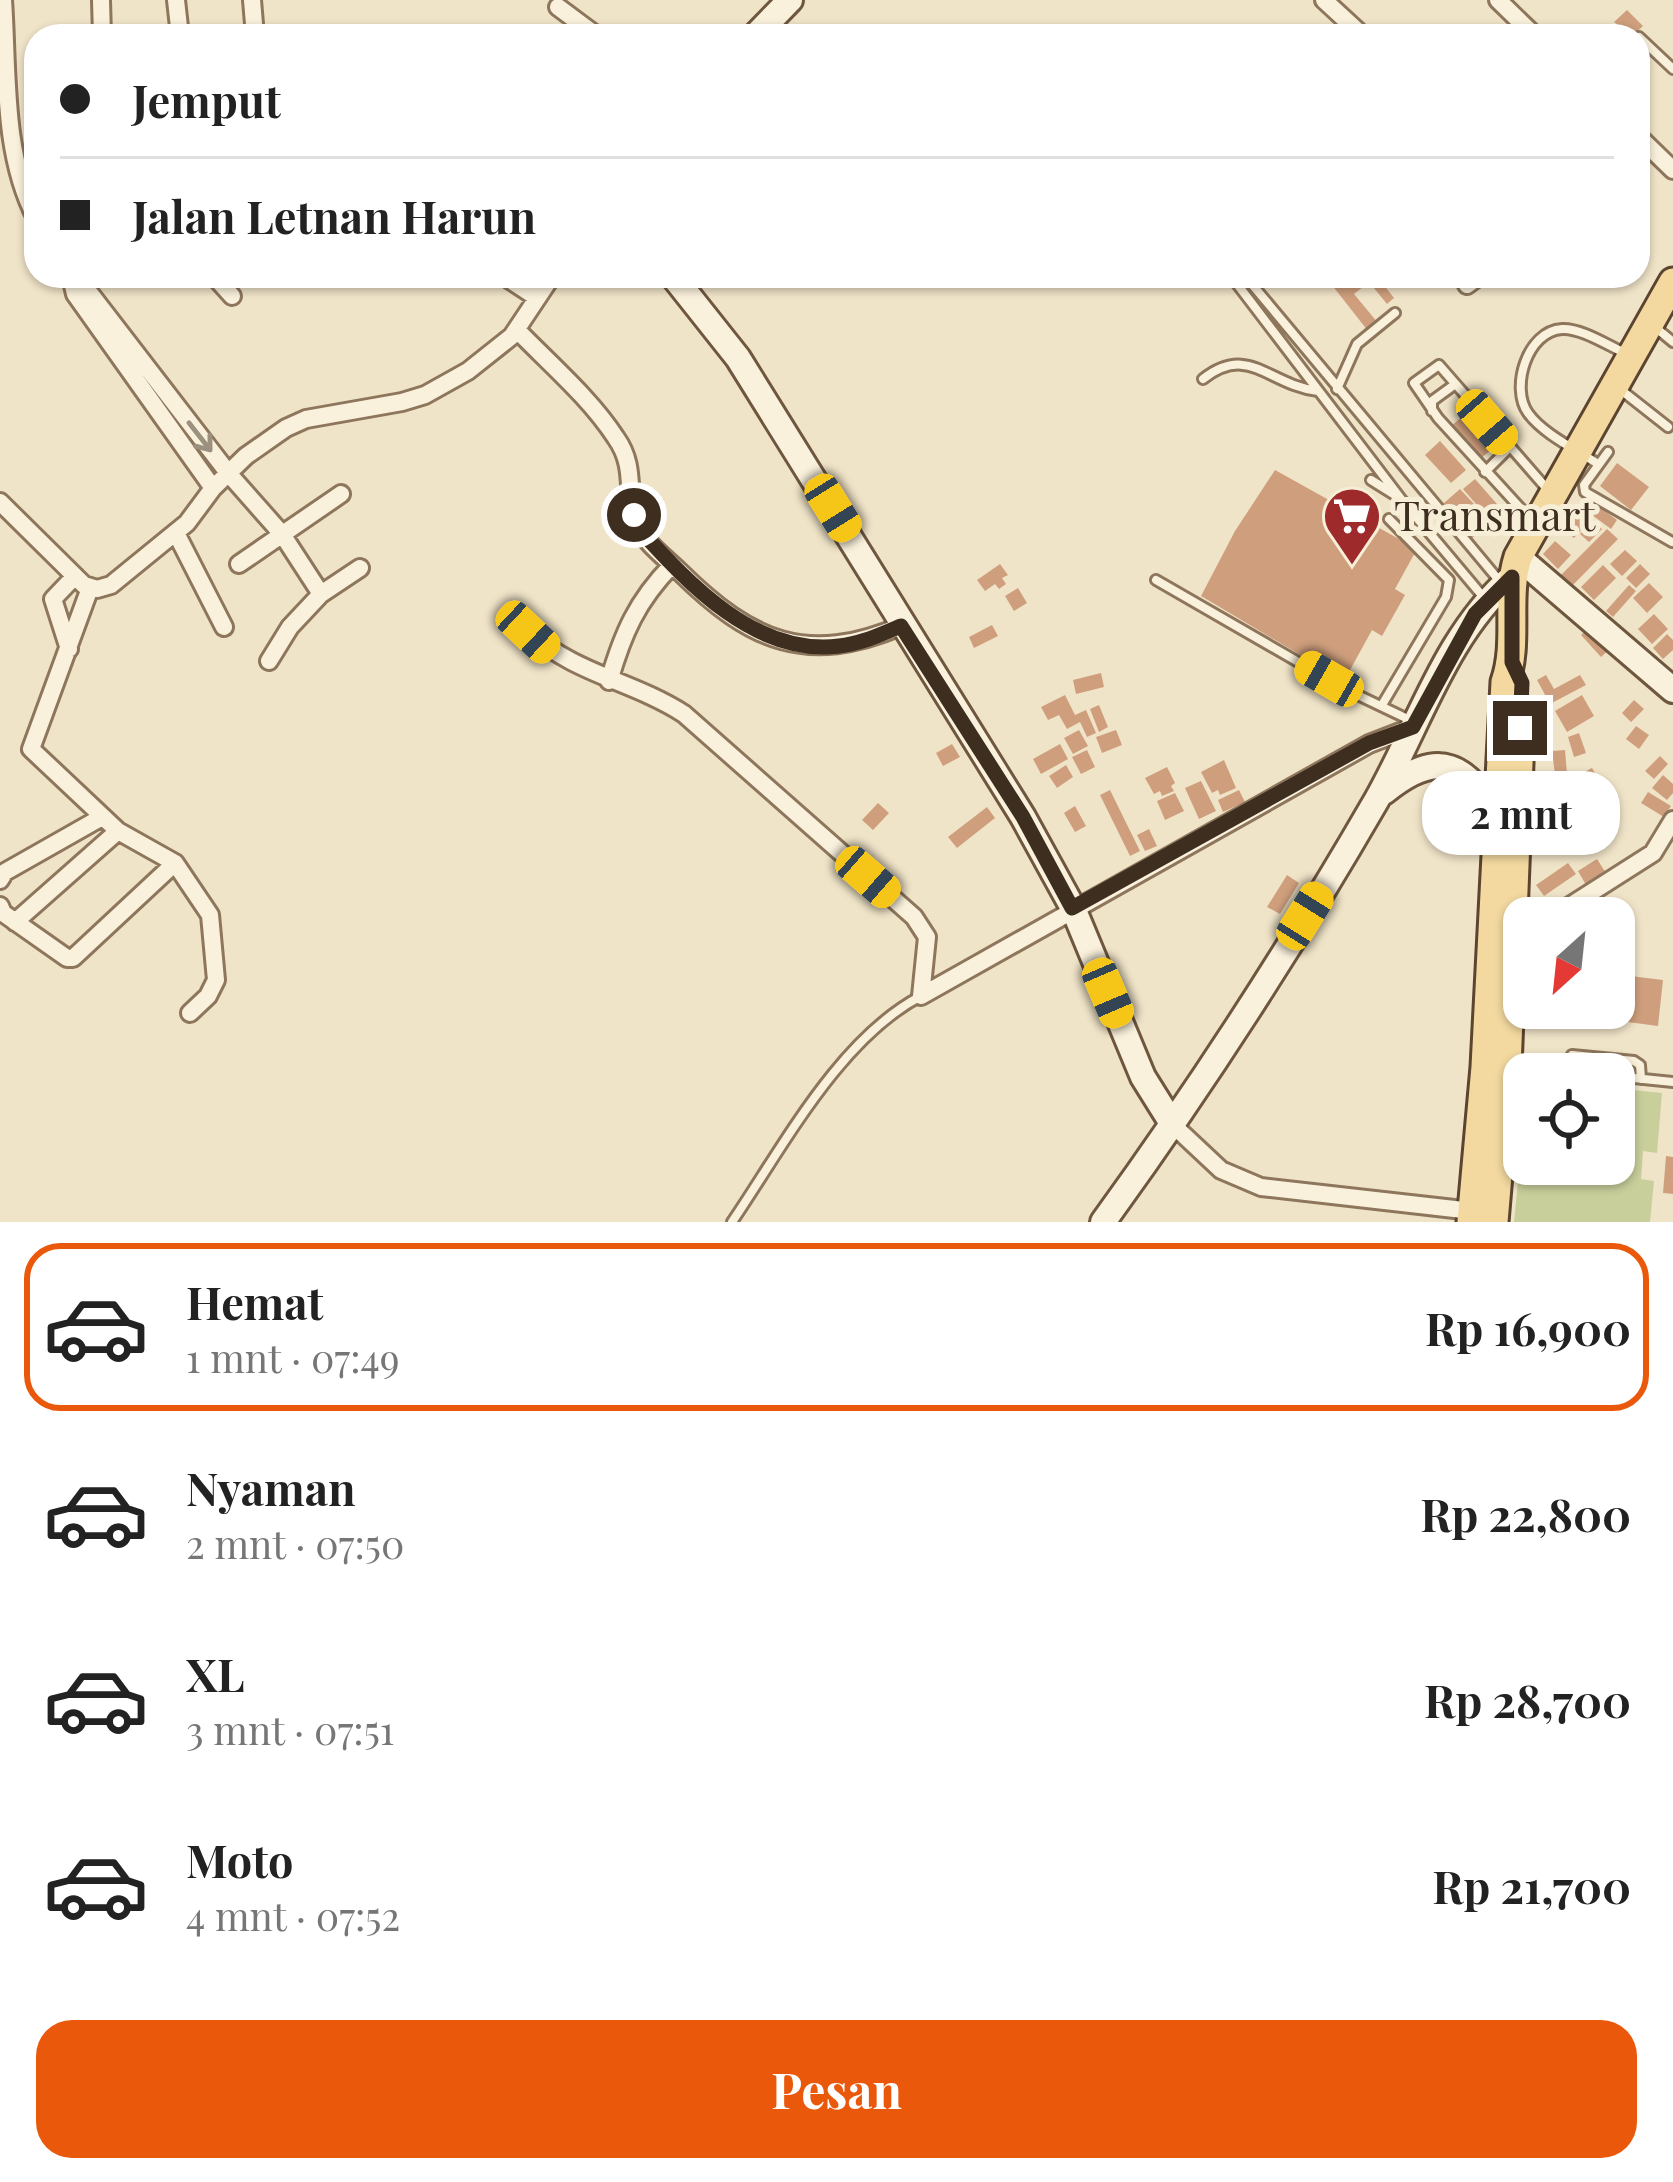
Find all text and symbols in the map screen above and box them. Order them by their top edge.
text: Jemput [132,69,281,129]
text: Jalan Letnan Harun [132,185,536,245]
car [1450,383,1524,461]
one-way arrow [186,420,213,452]
car [799,468,867,548]
supermarket icon: Transmart [1321,485,1383,567]
place label: Transmart [1394,486,1596,542]
route start [607,488,661,542]
car [489,594,567,670]
car [1289,645,1369,713]
route end [1493,701,1547,755]
callout: 2 mnt [1421,770,1619,854]
text: 2 mnt [1470,787,1572,839]
car [829,840,907,914]
car [1271,876,1339,956]
north arrow [1503,897,1635,1029]
map controls [1503,897,1635,1185]
car [1077,953,1139,1033]
button: locate [1503,1053,1635,1185]
text: Hemat [186,1271,323,1331]
icon: car [42,1273,150,1381]
text: Rp 16,900 [1425,1297,1631,1357]
text: 1 mnt · 07:49 [186,1331,400,1383]
text: Nyaman [186,1457,356,1517]
icon: car [42,1459,150,1567]
text: Rp 22,800 [1420,1483,1631,1543]
text: 2 mnt · 07:50 [186,1517,404,1569]
text: XL [186,1643,245,1703]
icon: car [42,1645,150,1753]
text: Rp 28,700 [1424,1669,1631,1729]
text: 3 mnt · 07:51 [186,1703,394,1755]
text: Moto [186,1829,293,1889]
icon: car [42,1831,150,1939]
text: Rp 21,700 [1432,1855,1631,1915]
text: 4 mnt · 07:52 [186,1889,400,1941]
button: Pesan [36,2020,1637,2158]

